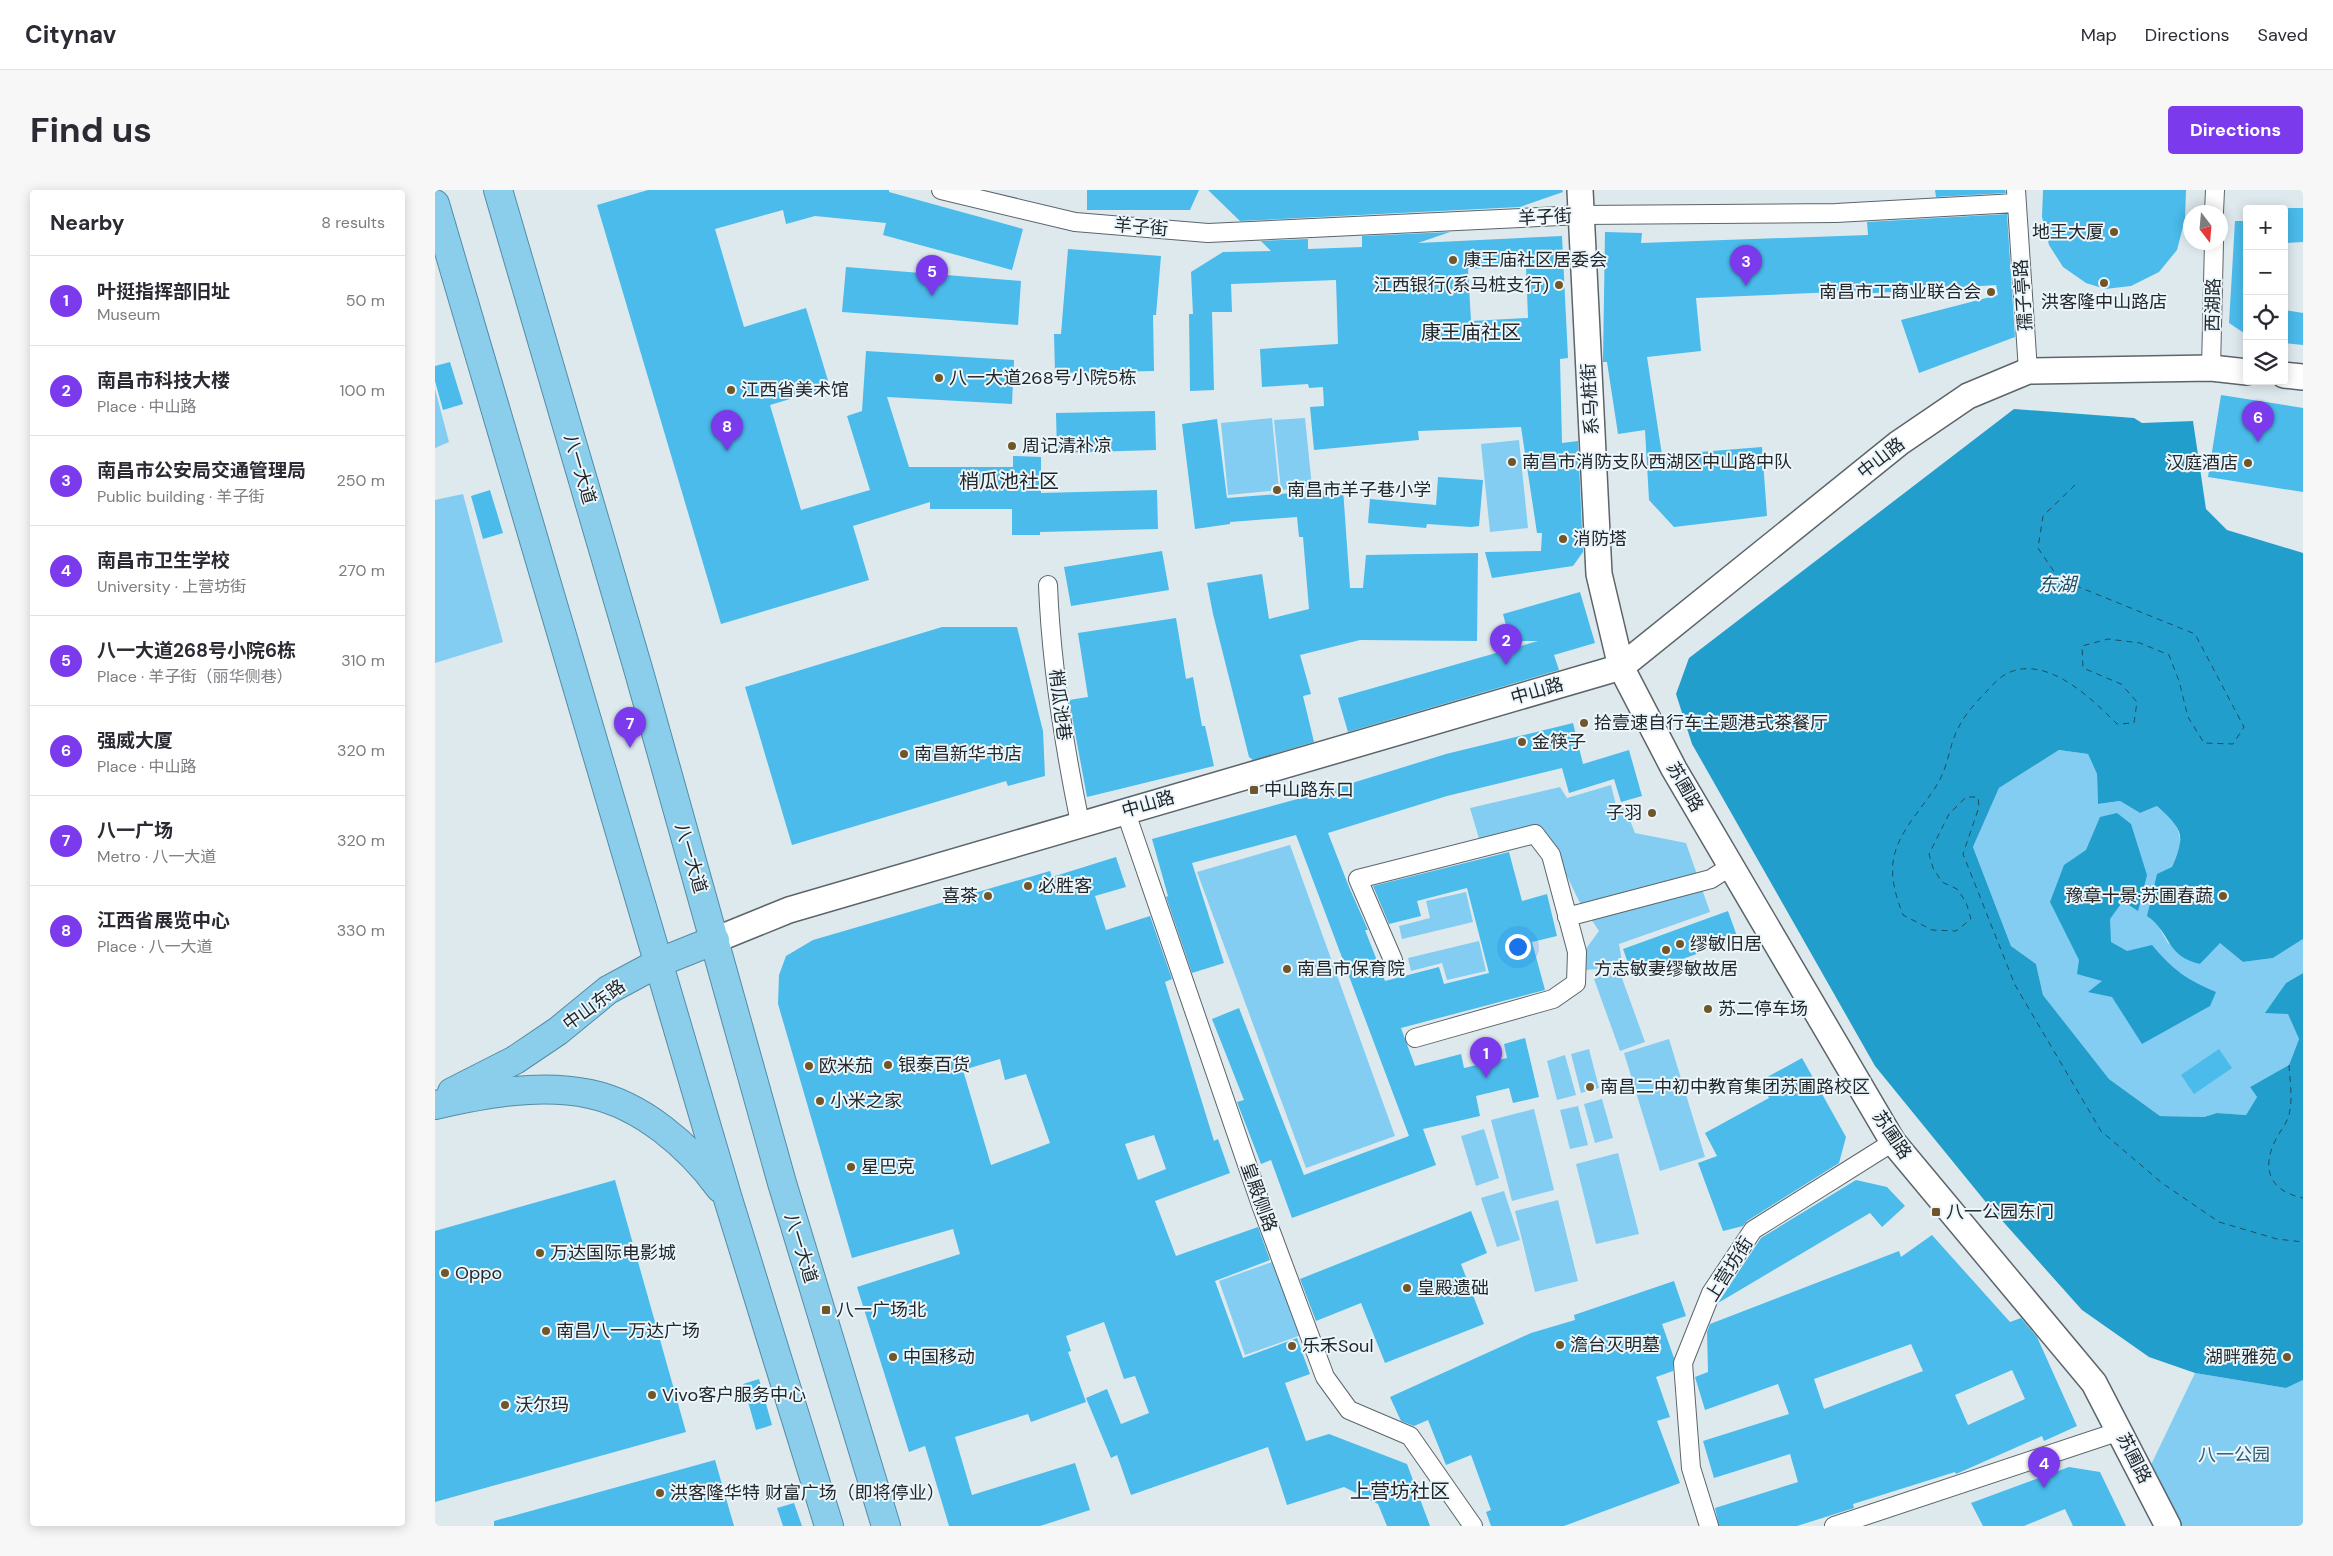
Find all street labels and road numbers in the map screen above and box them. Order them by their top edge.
street label: 羊子街 [1517,204,1573,230]
street label: 羊子街 [1113,213,1169,241]
street label: 孺子亭路 [2009,258,2037,332]
street label: 西湖路 [2201,278,2225,332]
street label: 系马桩街 [1576,362,1604,436]
street label: 八一大道 [559,431,601,507]
street label: 中山路 [1852,432,1910,484]
street label: 梢瓜池巷 [1044,668,1076,742]
street label: 中山路 [1508,672,1566,710]
street label: 苏圃路 [1661,758,1709,816]
street label: 中山路 [1119,785,1177,823]
street label: 八一大道 [670,820,712,896]
street label: 中山东路 [558,974,630,1036]
street label: 苏圃路 [1867,1106,1917,1164]
street label: 皇殿侧路 [1235,1159,1283,1235]
street label: 八一大道 [779,1210,823,1286]
street label: 上营坊街 [1700,1232,1758,1306]
street label: 苏圃路 [2111,1428,2157,1488]

